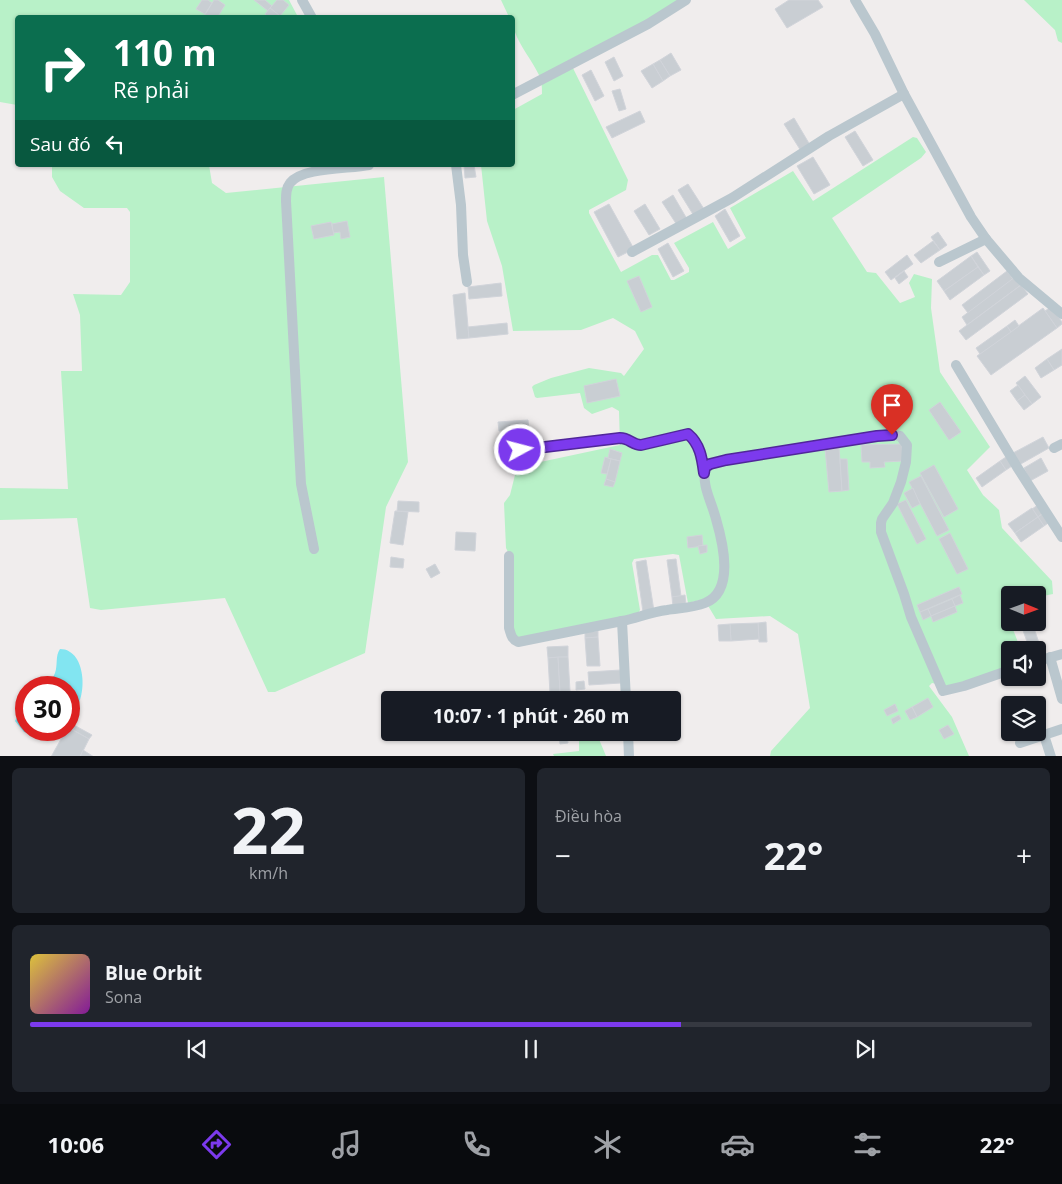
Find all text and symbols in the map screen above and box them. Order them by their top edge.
text: 110 m [113,29,217,76]
icon: right [30,35,95,100]
text: Rẽ phải [113,74,189,104]
icon: left [101,130,129,158]
text: Sau đó [30,131,91,157]
pin [871,384,913,435]
icon: arrive [878,391,906,419]
position arrow [493,423,545,475]
north arrow [1001,586,1046,631]
map controls [1001,586,1046,741]
button: sound [1001,641,1046,686]
speed limit sign: 30 [15,676,80,741]
button: layers [1001,696,1046,741]
text: 10:07 · 1 phút · 260 m [433,703,629,729]
text: 22 [231,785,306,873]
text: Điều hòa [555,805,622,827]
text: 22° [764,829,823,881]
text: − [555,836,571,874]
text: + [1016,836,1032,874]
text: km/h [249,862,288,884]
text: Blue Orbit [105,960,202,986]
text: Sona [105,986,142,1008]
icon: previous [183,1035,211,1063]
icon: pause [517,1035,545,1063]
icon: next [851,1035,879,1063]
icon: directions [199,1127,234,1162]
icon: music [329,1127,364,1162]
icon: phone [459,1127,494,1162]
icon: climate [590,1127,625,1162]
icon: car [720,1127,755,1162]
icon: filters [850,1127,885,1162]
text: 10:06 [48,1129,104,1159]
text: 22° [980,1129,1014,1159]

